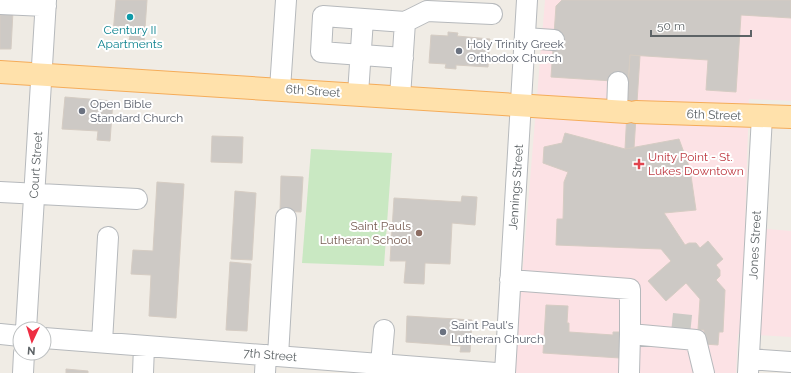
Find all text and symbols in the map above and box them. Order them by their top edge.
marker: Century II Apartments [125,12,135,22]
scale bar [651,12,751,38]
text: 50 m [657,19,685,33]
place label: Century II Apartments [97,23,163,51]
place label: Holy Trinity Greek Orthodox Church [467,37,564,65]
marker: Holy Trinity Greek Orthodox Church [454,46,464,56]
street label: 6th Street [285,82,341,100]
place label: Open Bible Standard Church [90,97,183,125]
marker: Open Bible Standard Church [77,106,87,116]
street label: 6th Street [686,107,742,123]
street label: Court Street [27,131,45,199]
street label: Jennings Street [506,144,526,230]
place label: Unity Point - St. Lukes Downtown [648,150,744,178]
marker: Unity Point - St. Lukes Downtown [633,158,645,170]
street label: Jones Street [746,210,764,280]
place label: Saint Pauls Lutheran School [320,219,412,247]
marker: Saint Pauls Lutheran School [414,228,424,238]
place label: Saint Paul's Lutheran Church [451,318,544,346]
north arrow [12,321,52,361]
marker: Saint Paul's Lutheran Church [438,327,448,337]
text: N [27,344,36,357]
street label: 7th Street [243,346,297,364]

